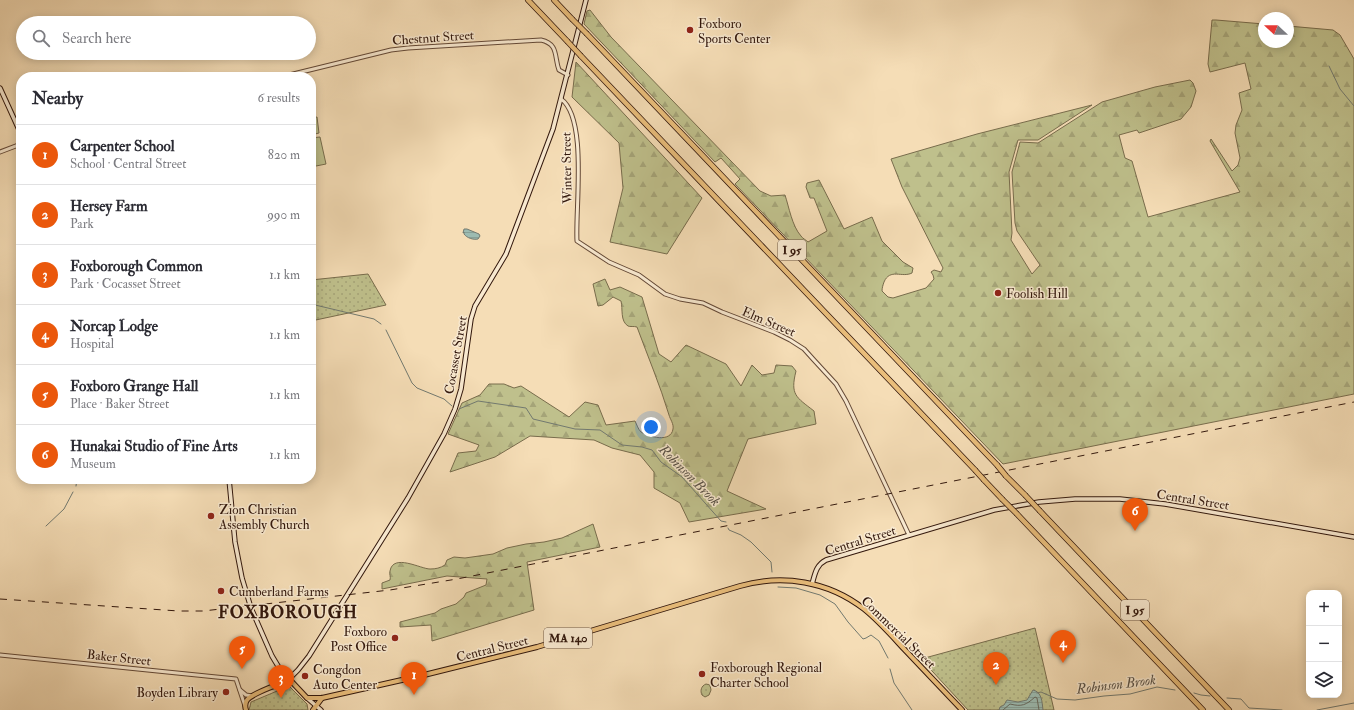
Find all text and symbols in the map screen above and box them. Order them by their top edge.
north arrow [1258,12,1294,48]
search box [16,16,316,60]
place label: Foxboro Sports Center [698,16,771,48]
marker: Foxboro Sports Center [685,25,695,35]
icon: search [30,27,52,49]
street label: Chestnut Street [392,27,475,49]
text: Search here [62,29,131,48]
text: Nearby [32,88,83,109]
text: 6 results [257,90,300,106]
street label: Winter Street [558,132,576,205]
text: Carpenter School [70,137,175,156]
text: 1 [43,147,47,163]
text: 820 m [268,147,300,163]
text: School · Central Street [70,156,187,172]
text: Hersey Farm [70,197,148,216]
text: 2 [42,207,48,223]
text: 990 m [267,207,300,223]
text: Park [70,216,94,232]
road number: I 95 [778,240,806,260]
text: Foxborough Common [70,257,203,276]
text: 3 [43,267,48,283]
text: 1.1 km [269,267,300,283]
text: Park · Cocasset Street [70,276,181,292]
place label: Foolish Hill [1006,286,1069,302]
marker: Foolish Hill [993,288,1003,298]
street label: Elm Street [739,303,798,340]
street label: Cocasset Street [441,315,471,395]
text: Norcap Lodge [70,317,158,336]
text: 4 [41,327,49,343]
text: 1.1 km [269,327,300,343]
text: Hospital [70,336,114,352]
text: Foxboro Grange Hall [70,377,198,396]
text: 5 [42,387,48,403]
text: 1.1 km [269,387,300,403]
text: Place · Baker Street [70,396,169,412]
your location [641,417,661,437]
text: Hunakai Studio of Fine Arts [70,437,238,456]
water label: Robinson Brook [655,440,724,510]
text: 6 [42,447,48,463]
text: 1.1 km [269,447,300,463]
text: Museum [70,456,116,472]
street label: Central Street [1155,486,1230,514]
pin: 6 [1122,498,1148,531]
place label: Zion Christian Assembly Church [218,502,310,534]
marker: Zion Christian Assembly Church [206,511,216,521]
street label: Central Street [823,523,898,559]
place label: Cumberland Farms [229,584,329,600]
marker: Cumberland Farms [216,586,226,596]
map controls [1306,590,1342,698]
button: + [1306,590,1342,626]
street label: Commercial Street [858,593,939,672]
road number: I 95 [1121,600,1149,620]
district label: FOXBOROUGH [218,602,358,623]
place label: Foxboro Post Office [330,624,388,655]
button: − [1306,626,1342,662]
road number: MA 140 [544,628,592,648]
pin: 4 [1050,630,1076,663]
street label: Central Street [455,632,530,666]
marker: Foxboro Post Office [390,633,400,643]
pin: 5 [229,636,255,669]
street label: Baker Street [86,647,152,669]
pin: 2 [983,652,1009,685]
place label: Foxborough Regional Charter School [710,660,823,691]
place label: Congdon Auto Center [312,662,377,693]
pin: 1 [401,662,427,695]
button: layers [1306,662,1342,698]
pin: 3 [268,665,294,698]
marker: Foxborough Regional Charter School [697,669,707,679]
marker: Congdon Auto Center [300,671,310,681]
water label: Robinson Brook [1074,671,1157,698]
place label: Boyden Library [137,685,218,702]
marker: Boyden Library [221,687,231,697]

